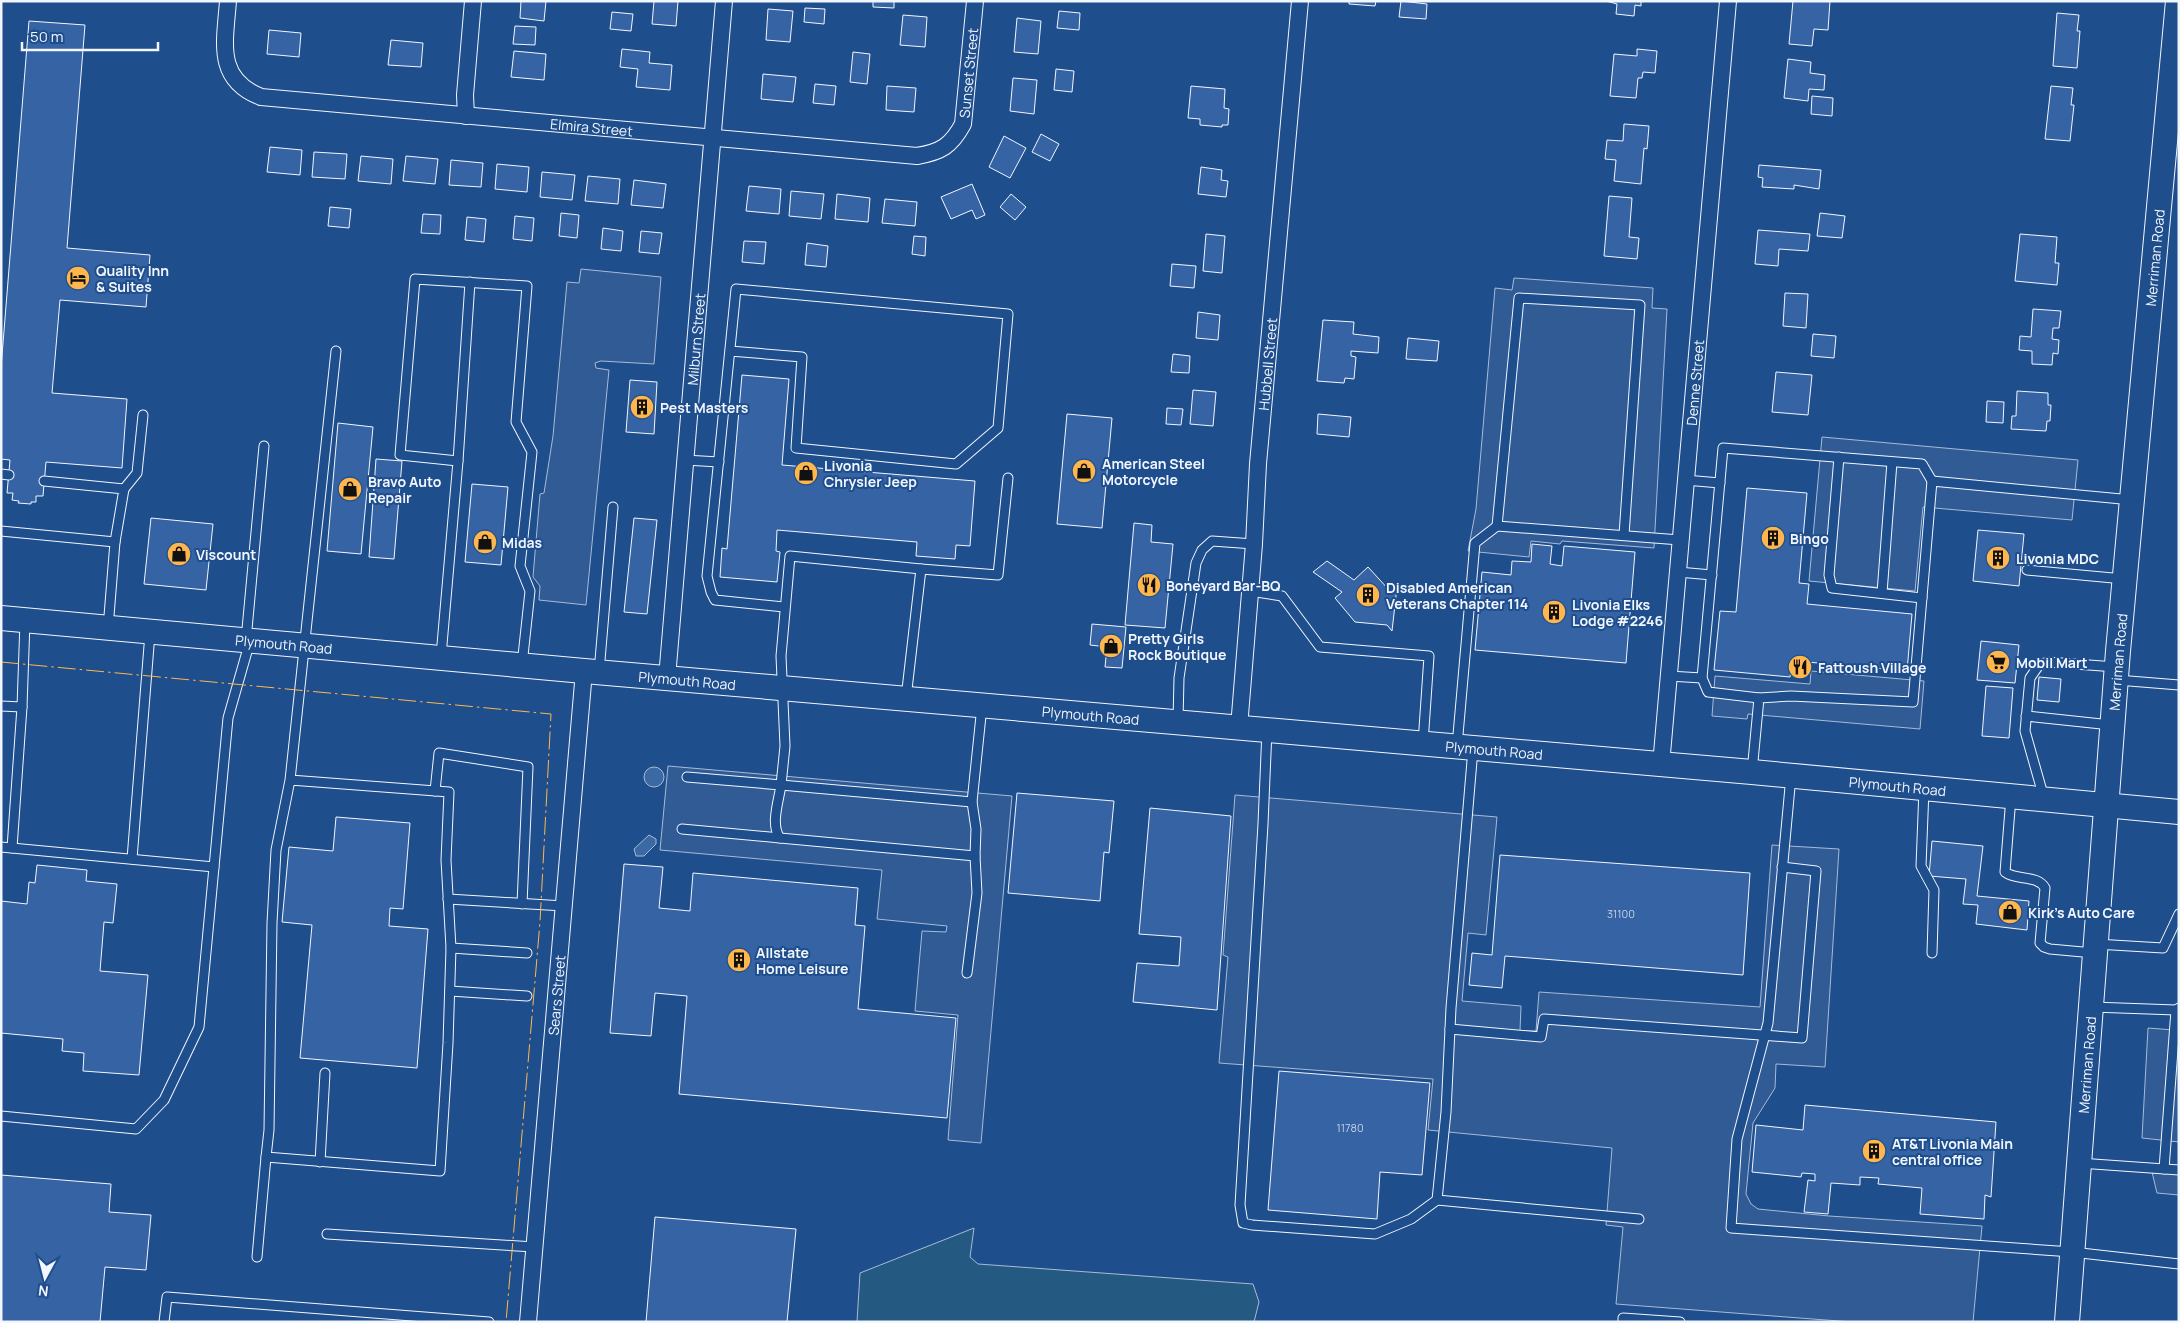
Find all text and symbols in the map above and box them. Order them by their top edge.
scale bar [22,20,159,52]
text: 50 m [30,26,64,47]
street label: Sunset Street [954,26,982,119]
street label: Elmira Street [549,114,634,140]
street label: Merriman Road [2140,208,2168,307]
place label: Quality Inn & Suites [96,261,169,296]
hotel icon: Quality Inn & Suites [65,265,91,291]
street label: Milburn Street [682,292,709,386]
street label: Hubbell Street [1253,316,1281,411]
street label: Denne Street [1681,338,1708,426]
building icon: Pest Masters [629,394,655,420]
place label: Pest Masters [660,398,749,417]
place label: American Steel Motorcycle [1102,454,1205,489]
place label: Livonia Chrysler Jeep [824,456,917,491]
shop icon: American Steel Motorcycle [1071,458,1097,484]
shop icon: Livonia Chrysler Jeep [793,460,819,486]
place label: Bravo Auto Repair [368,472,442,507]
shop icon: Bravo Auto Repair [337,476,363,502]
building icon: Bingo [1760,525,1786,551]
shop icon: Midas [472,529,498,555]
place label: Bingo [1790,529,1829,548]
place label: Midas [502,533,543,552]
shop icon: Viscount [166,541,192,567]
place label: Viscount [196,545,256,564]
building icon: Livonia MDC [1985,545,2011,571]
place label: Livonia MDC [2016,549,2099,568]
restaurant icon: Boneyard Bar-BQ [1136,572,1162,598]
place label: Boneyard Bar-BQ [1166,576,1281,595]
place label: Disabled American Veterans Chapter 114 [1386,578,1528,613]
building icon: Disabled American Veterans Chapter 114 [1355,582,1381,608]
place label: Livonia Elks Lodge #2246 [1572,595,1663,630]
building icon: Livonia Elks Lodge #2246 [1541,599,1567,625]
street label: Merriman Road [2104,613,2131,711]
place label: Pretty Girls Rock Boutique [1128,629,1226,664]
street label: Plymouth Road [234,630,333,658]
shop icon: Pretty Girls Rock Boutique [1098,633,1124,659]
supermarket icon: Mobil Mart [1985,649,2011,675]
place label: Mobil Mart [2016,653,2088,672]
restaurant icon: Fattoush Village [1787,654,1813,680]
place label: Fattoush Village [1818,658,1927,677]
street label: Plymouth Road [638,666,737,694]
street label: Plymouth Road [1041,701,1140,728]
street label: Plymouth Road [1445,736,1544,763]
street label: Plymouth Road [1848,772,1947,800]
shop icon: Kirk's Auto Care [1997,899,2023,925]
place label: Kirk's Auto Care [2028,903,2135,922]
house number: 31100 [1607,906,1635,921]
place label: Allstate Home Leisure [756,943,849,978]
building icon: Allstate Home Leisure [726,947,752,973]
street label: Sears Street [543,954,569,1036]
street label: Merriman Road [2073,1015,2100,1114]
house number: 11780 [1336,1120,1364,1135]
place label: AT&T Livonia Main central office [1892,1134,2013,1169]
building icon: AT&T Livonia Main central office [1861,1138,1887,1164]
north arrow [20,1253,70,1303]
text: N [37,1281,50,1301]

